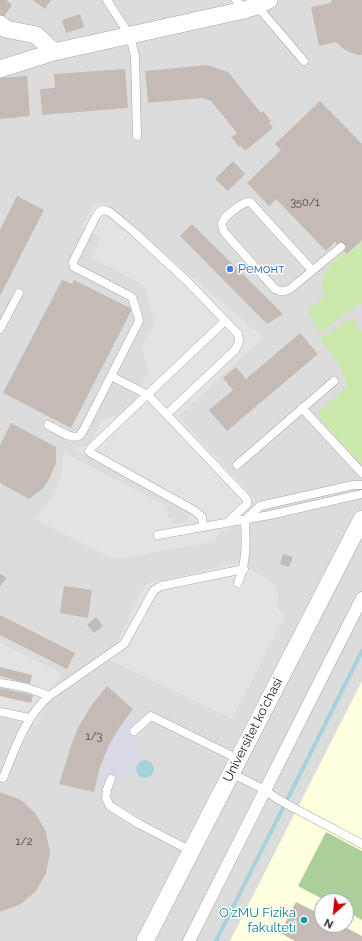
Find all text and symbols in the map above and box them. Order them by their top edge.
house number: 350/1 [290,196,320,210]
place label: Ремонт [238,261,284,277]
marker: Ремонт [225,264,235,274]
street label: Universitet ko'chasi [220,675,286,785]
house number: 1/3 [86,730,102,744]
house number: 1/2 [16,835,32,849]
north arrow [314,893,354,933]
place label: O'zMU Fizika fakulteti [219,905,296,936]
marker: O'zMU Fizika fakulteti [299,915,309,925]
text: N [322,916,335,931]

